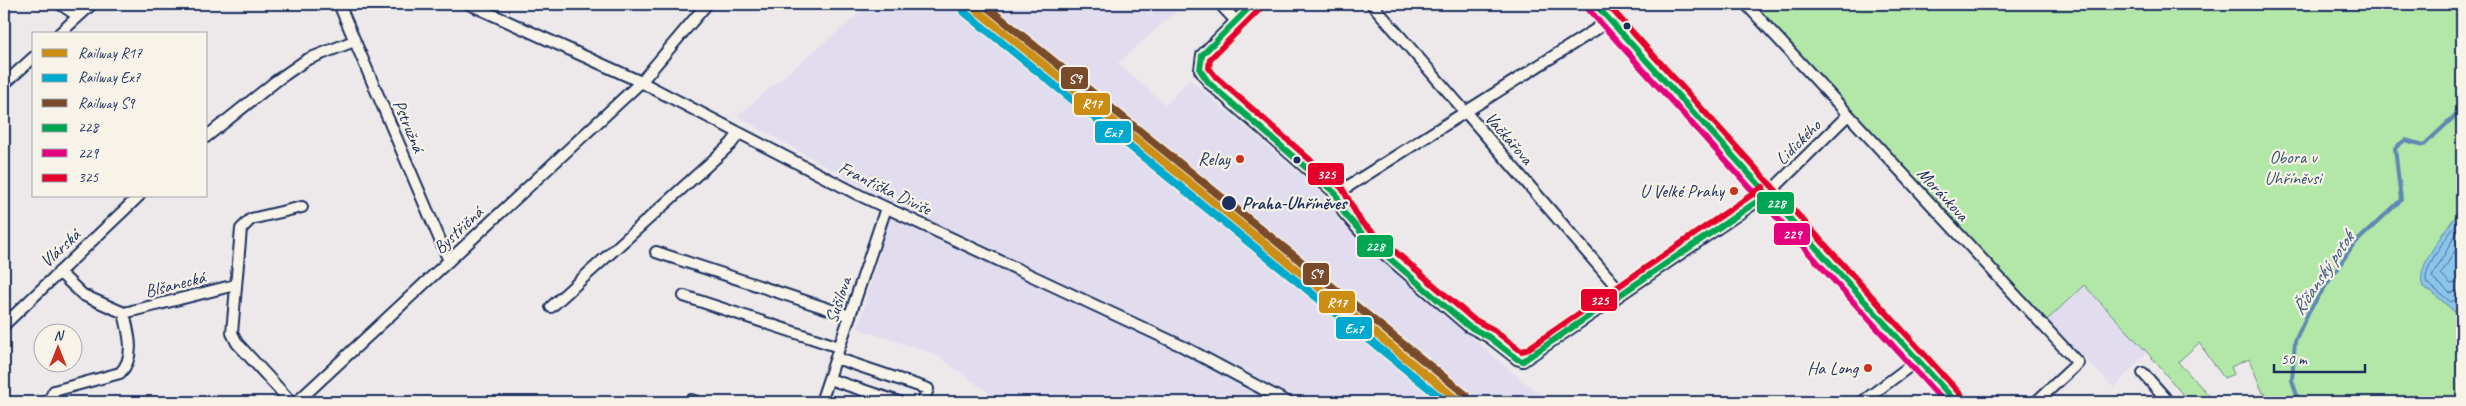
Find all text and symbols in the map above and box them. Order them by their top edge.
unlabelled marker [1622,21,1632,31]
legend [32,32,208,198]
text: Railway R17 [78,44,143,63]
line badge: S9 [1060,66,1089,90]
text: Railway Ex7 [78,68,142,87]
text: S9 [1068,70,1083,87]
line badge: R17 [1073,92,1111,116]
text: Railway S9 [78,94,136,113]
text: R17 [1082,95,1104,112]
street label: Pstružná [388,96,431,158]
street label: Vačkářova [1480,107,1539,170]
street label: Lidického [1771,114,1826,169]
text: 228 [78,118,100,137]
line badge: Ex7 [1094,120,1132,144]
text: Ex7 [1104,124,1124,141]
text: 229 [78,144,100,163]
park label: Obora v Uhříněvsi [2265,146,2324,189]
place label: Relay [1198,148,1232,170]
marker: Relay [1234,153,1246,165]
unlabelled marker [1292,155,1302,165]
street label: Františka Diviše [835,156,936,220]
line badge: 325 [1307,162,1345,186]
street label: Morávkova [1913,162,1975,227]
text: 325 [1317,166,1337,183]
text: 325 [78,168,100,187]
place label: U Velké Prahy [1640,180,1726,202]
marker: U Velké Prahy [1728,185,1740,197]
line badge: 228 [1756,191,1795,215]
place label: Praha-Uhříněves [1242,192,1348,214]
marker: Praha-Uhříněves [1220,194,1238,212]
text: 228 [1767,195,1787,212]
street label: Bystřičná [429,200,489,258]
line badge: 229 [1773,222,1811,246]
street label: Vlárská [35,223,86,272]
water label: Říčanský potok [2286,224,2362,320]
text: 229 [1783,226,1803,243]
line badge: 228 [1356,234,1394,258]
text: 228 [1366,238,1386,255]
line badge: S9 [1302,262,1330,286]
street label: Blšanecká [143,265,209,302]
text: S9 [1309,265,1324,282]
street label: Sušilova [820,273,857,326]
line badge: 325 [1580,288,1618,312]
line badge: R17 [1318,290,1356,314]
text: 325 [1590,292,1610,309]
text: R17 [1327,294,1349,311]
line badge: Ex7 [1335,316,1373,340]
text: Ex7 [1345,320,1365,337]
north arrow [32,324,82,374]
text: N [54,327,65,344]
scale bar [2274,341,2365,373]
text: 50 m [2281,350,2308,369]
place label: Ha Long [1807,357,1860,379]
marker: Ha Long [1862,362,1874,374]

